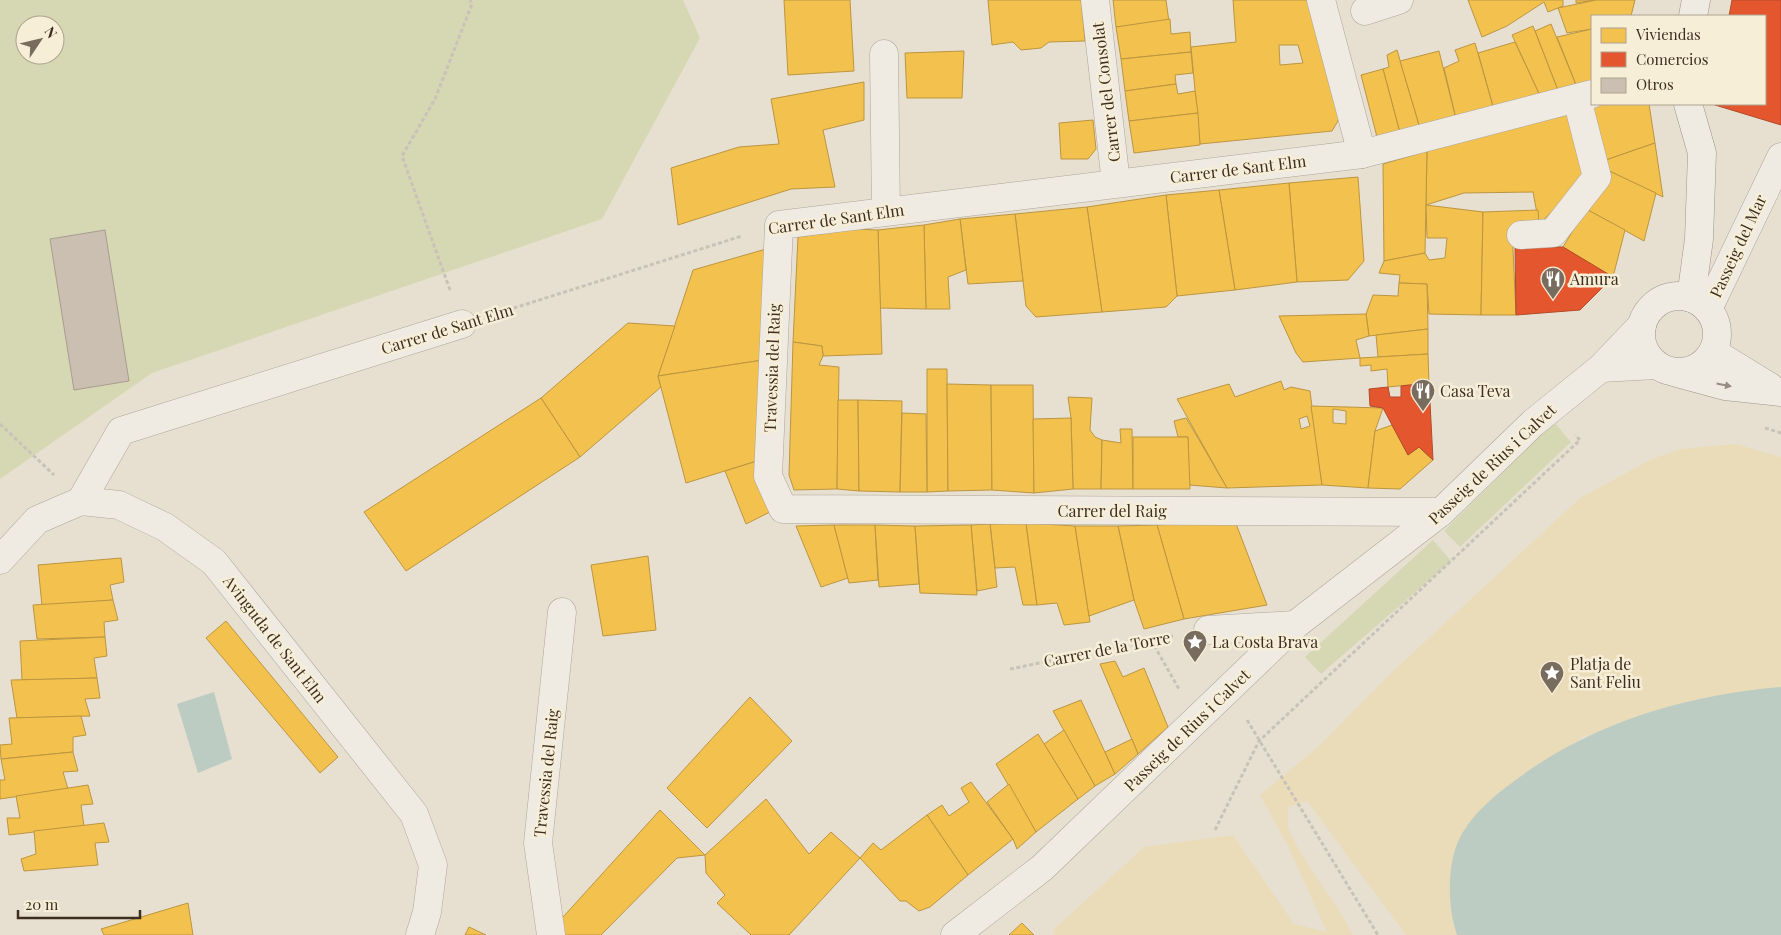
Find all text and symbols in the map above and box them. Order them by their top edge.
north arrow [15,15,65,65]
legend [1591,15,1766,105]
street label: Carrer del Consolat [1086,20,1125,163]
text: N [40,23,62,42]
text: Viviendas [1635,24,1701,44]
text: Comercios [1636,49,1708,69]
text: Otros [1636,74,1674,94]
street label: Carrer de Sant Elm [1169,150,1307,187]
street label: Passeig del Mar [1704,191,1771,301]
street label: Carrer de Sant Elm [767,199,905,238]
restaurant icon: Amura [1540,266,1566,300]
place label: Amura [1569,268,1619,289]
street label: Carrer de Sant Elm [378,298,516,359]
street label: Travessia del Raig [759,303,784,433]
restaurant icon: Casa Teva [1410,378,1436,412]
place label: Casa Teva [1440,380,1511,401]
one-way arrow [1716,382,1732,390]
street label: Passeig de Rius i Calvet [1423,399,1560,528]
street label: Carrer del Raig [1057,500,1167,521]
street label: Avinguda de Sant Elm [218,570,332,707]
street label: Carrer de la Torre [1042,626,1172,671]
place icon: La Costa Brava [1182,629,1208,663]
place label: La Costa Brava [1212,631,1318,652]
place label: Platja de Sant Feliu [1570,653,1641,692]
place icon: Platja de Sant Feliu [1539,660,1565,694]
street label: Passeig de Rius i Calvet [1119,664,1254,795]
street label: Travessia del Raig [528,707,563,838]
scale bar [18,888,140,920]
text: 20 m [25,894,59,914]

